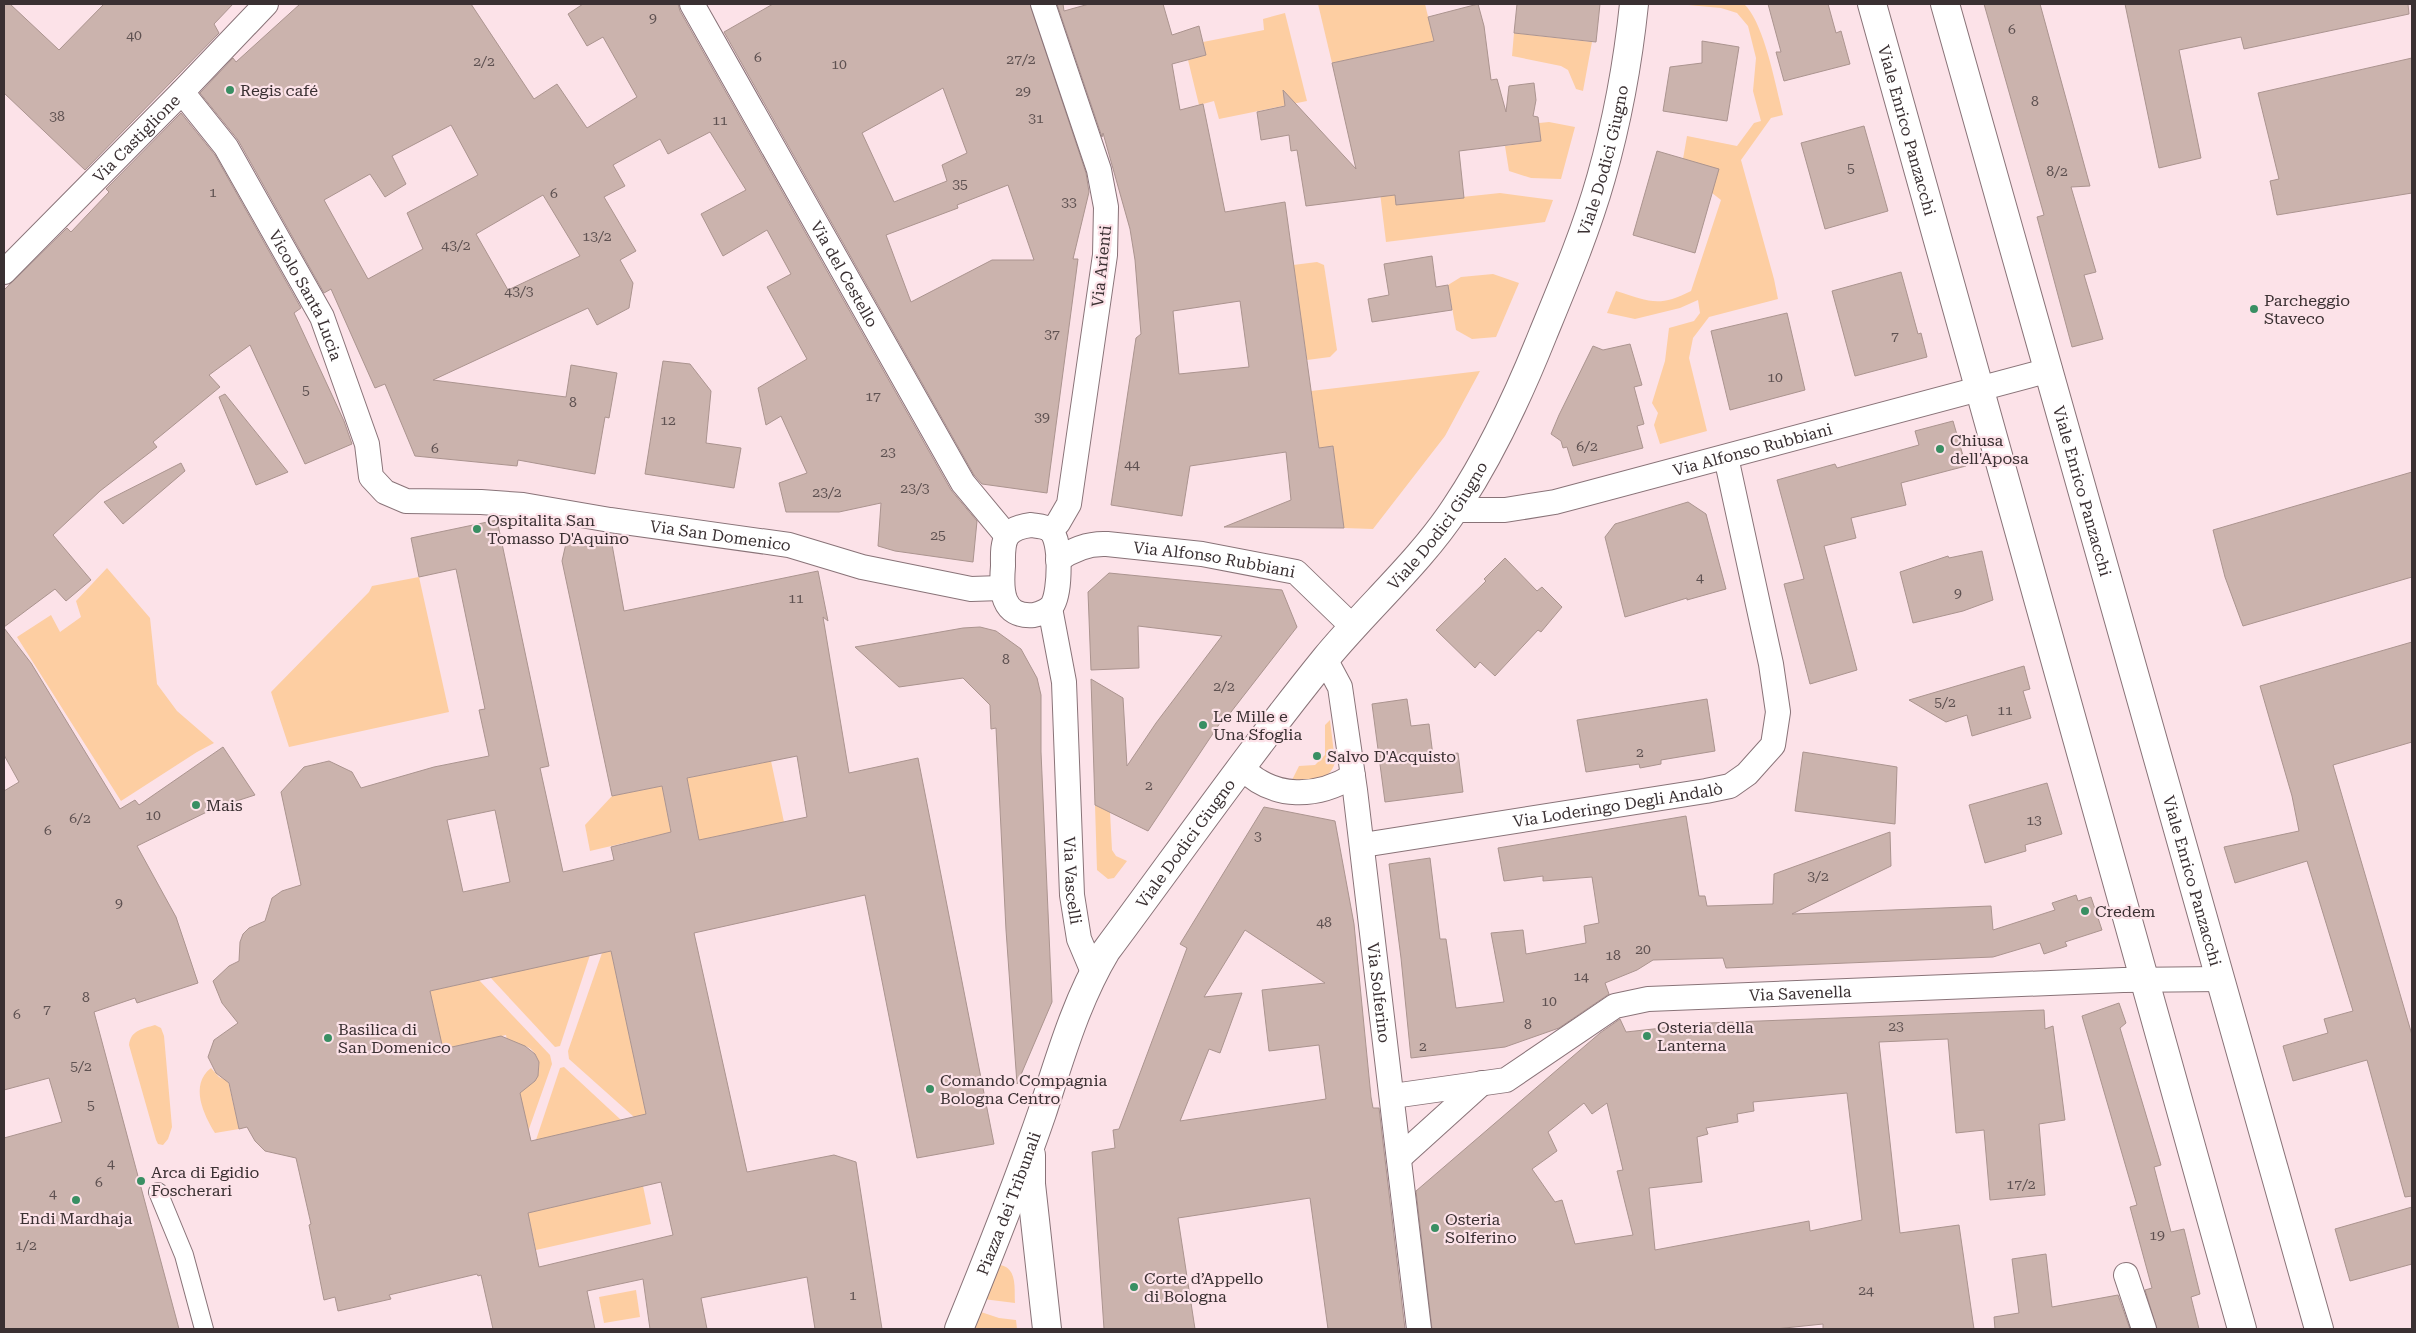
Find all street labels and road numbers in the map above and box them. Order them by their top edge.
street label: Viale Enrico Panzacchi [1874,43,1940,218]
street label: Viale Dodici Giugno [1574,83,1632,238]
street label: Via Castiglione [89,91,184,187]
street label: Via del Cestello [807,218,882,331]
street label: Via Arienti [1088,224,1115,308]
street label: Vicolo Santa Lucia [265,227,346,363]
street label: Viale Enrico Panzacchi [2049,404,2115,578]
street label: Via Alfonso Rubbiani [1671,420,1834,480]
street label: Viale Dodici Giugno [1384,458,1492,594]
street label: Via San Domenico [649,517,792,555]
street label: Via Alfonso Rubbiani [1132,538,1297,582]
street label: Viale Dodici Giugno [1132,775,1240,912]
street label: Via Loderingo Degli Andalò [1512,779,1725,831]
street label: Viale Enrico Panzacchi [2159,794,2225,968]
street label: Via Vascelli [1060,836,1086,926]
street label: Via Solferino [1363,942,1394,1044]
street label: Via Savenella [1749,982,1852,1005]
street label: Piazza dei Tribunali [973,1129,1045,1278]

